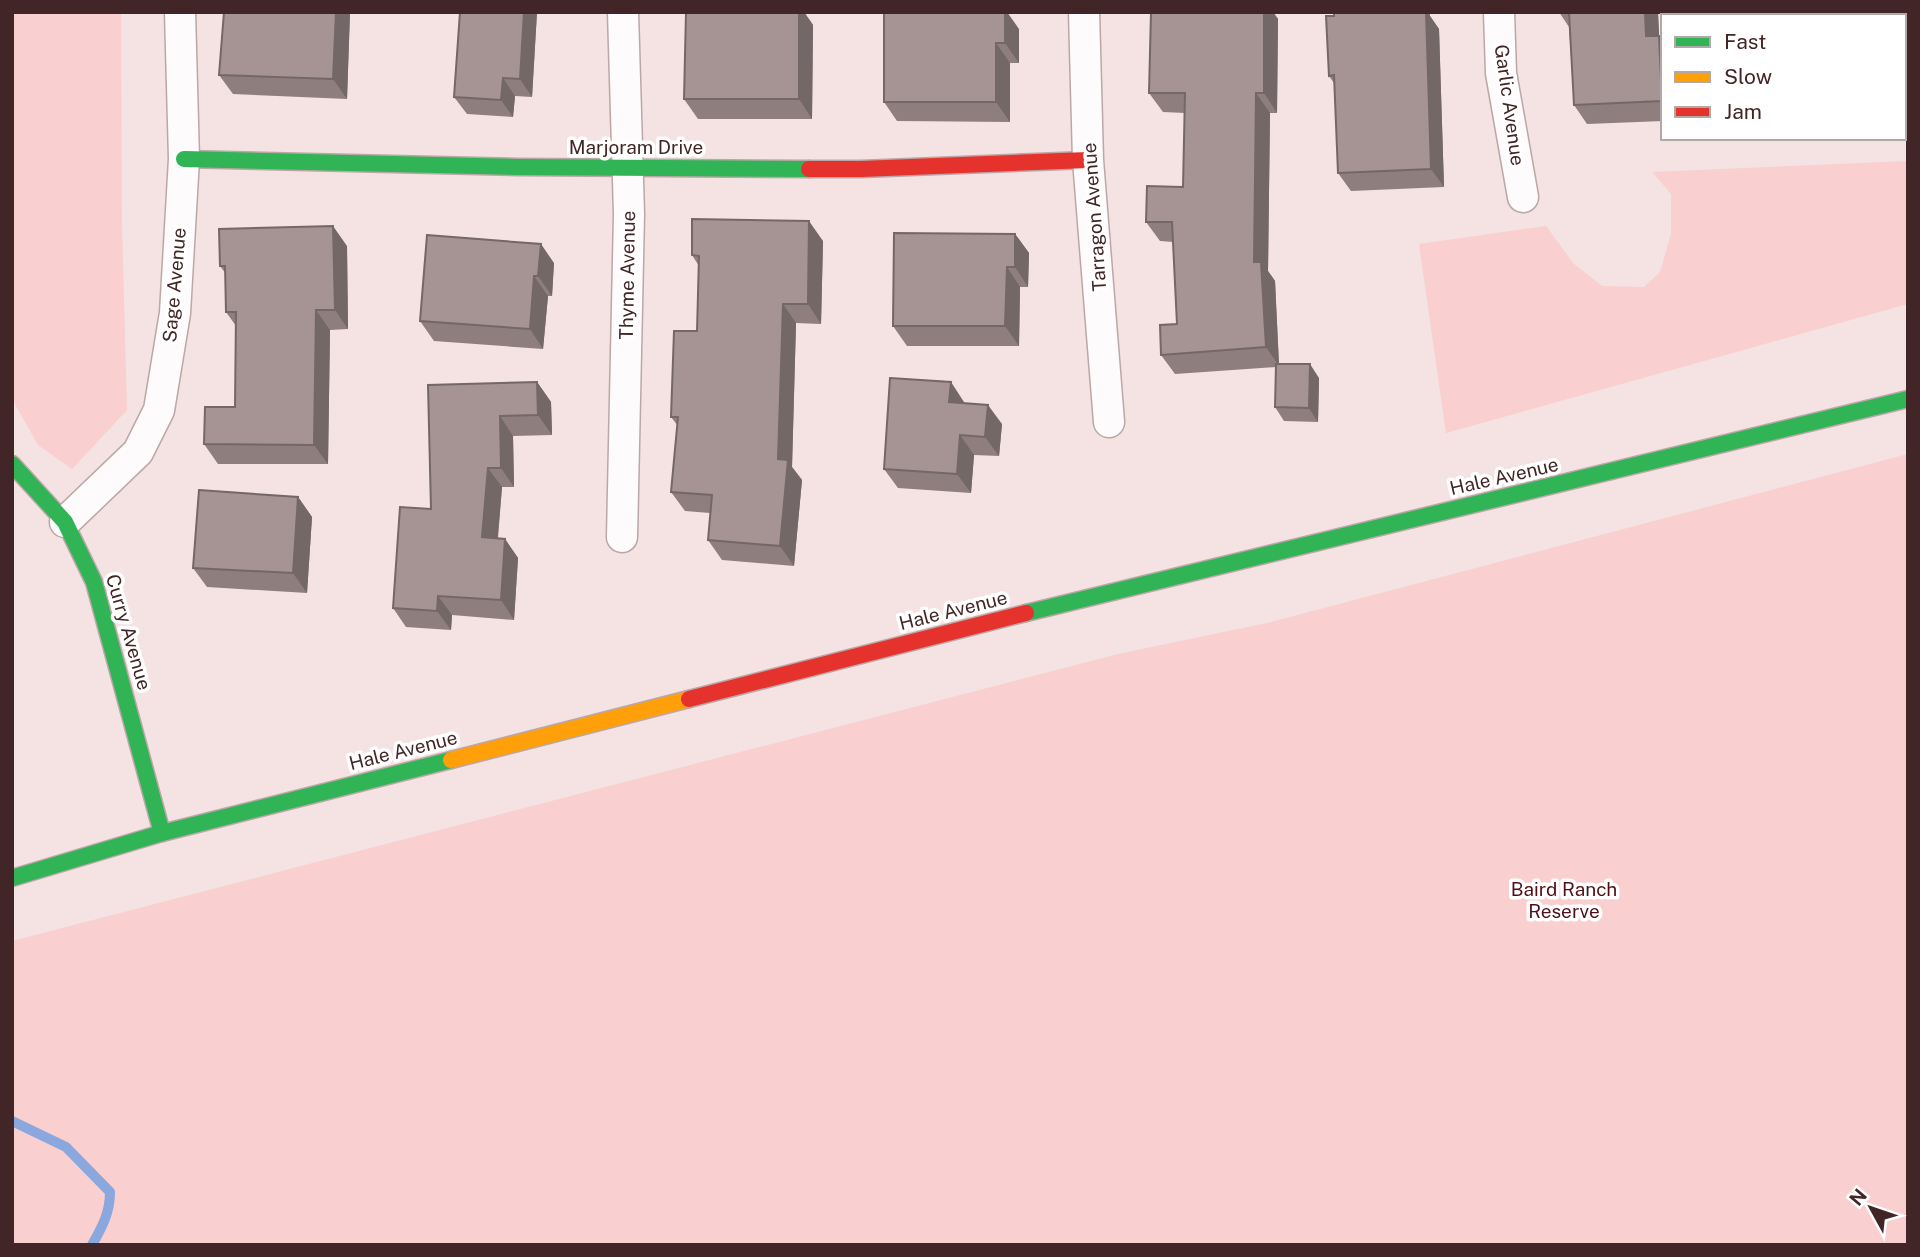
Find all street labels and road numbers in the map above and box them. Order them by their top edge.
street label: Garlic Avenue [1491,43,1529,167]
street label: Marjoram Drive [569,136,703,158]
street label: Tarragon Avenue [1078,142,1110,292]
street label: Thyme Avenue [615,210,639,340]
street label: Sage Avenue [158,227,190,343]
street label: Hale Avenue [1448,453,1560,499]
street label: Curry Avenue [102,572,156,692]
street label: Hale Avenue [897,586,1009,634]
street label: Hale Avenue [347,726,459,774]

